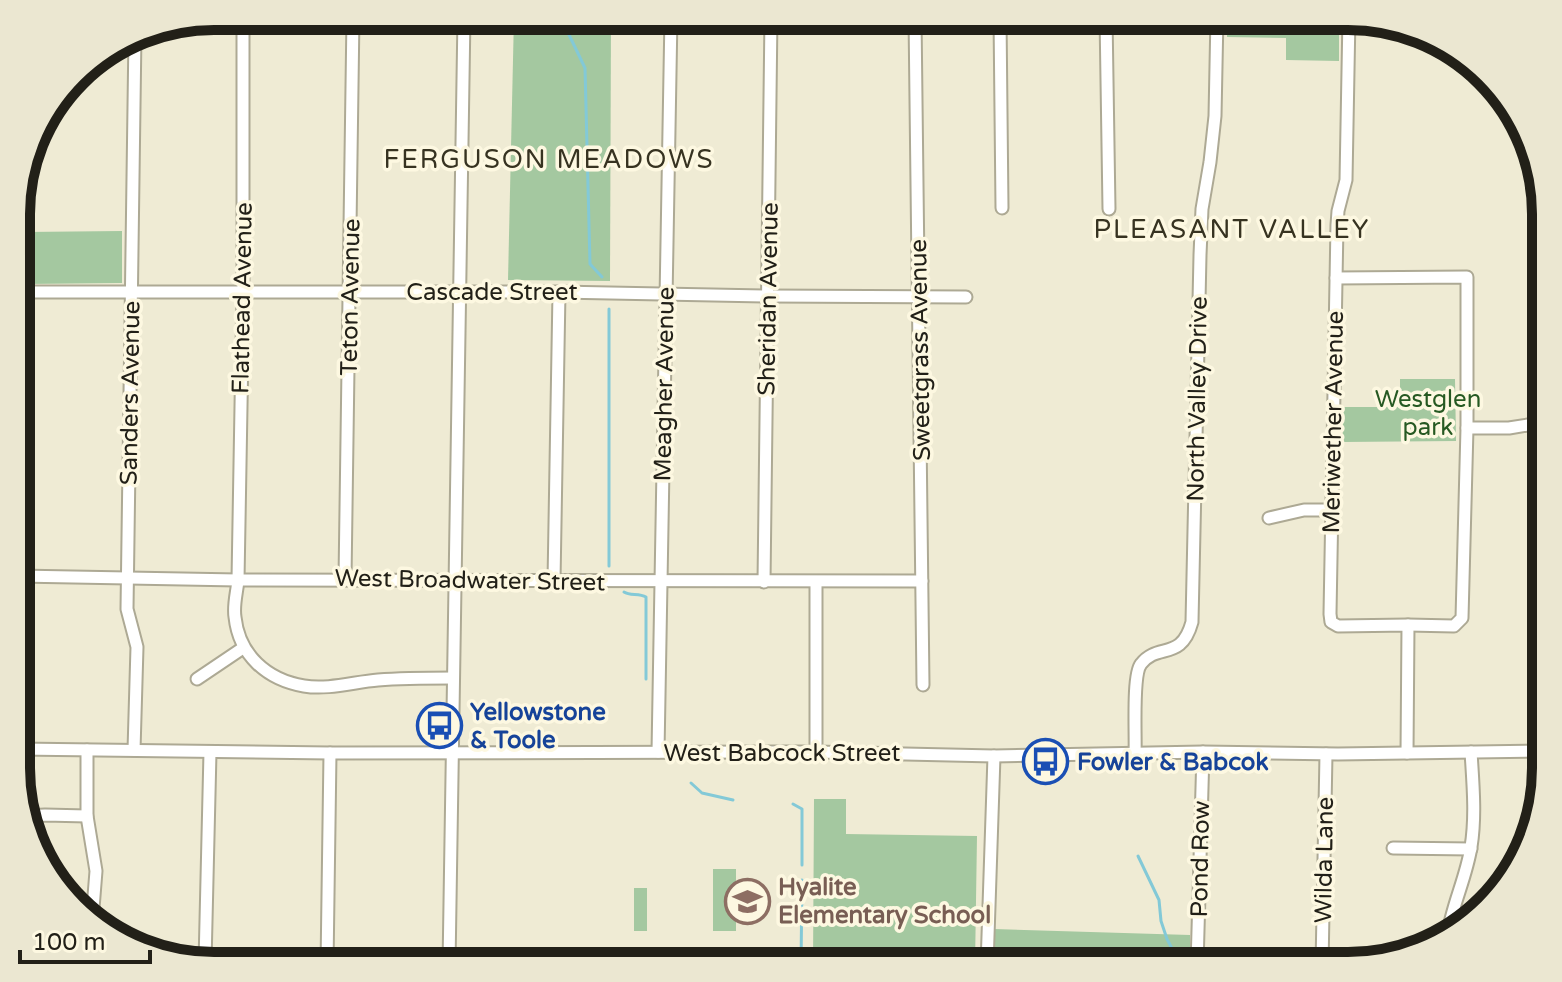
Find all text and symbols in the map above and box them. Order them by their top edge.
district label: FERGUSON MEADOWS [383,144,715,175]
street label: Flathead Avenue [226,202,259,394]
street label: Sheridan Avenue [752,202,785,396]
district label: PLEASANT VALLEY [1094,214,1370,245]
street label: Teton Avenue [335,218,366,376]
street label: Sweetgrass Avenue [904,239,937,461]
street label: Cascade Street [406,278,578,307]
street label: Meagher Avenue [648,286,681,482]
street label: North Valley Drive [1181,296,1214,502]
street label: Sanders Avenue [114,301,147,485]
street label: Meriwether Avenue [1317,310,1350,534]
park label: Westglen park [1375,385,1481,442]
street label: West Broadwater Street [334,564,606,597]
place label: Yellowstone & Toole [470,698,606,755]
bus stop icon: Yellowstone & Toole [415,702,463,750]
bus stop icon: Fowler & Babcok [1022,738,1070,786]
street label: West Babcock Street [664,739,900,768]
place label: Fowler & Babcok [1077,748,1269,777]
street label: Wilda Lane [1309,797,1340,923]
street label: Pond Row [1185,800,1216,918]
place label: Hyalite Elementary School [778,873,991,930]
school or university icon: Hyalite Elementary School [723,877,771,925]
scale bar [20,914,150,964]
text: 100 m [32,928,106,957]

